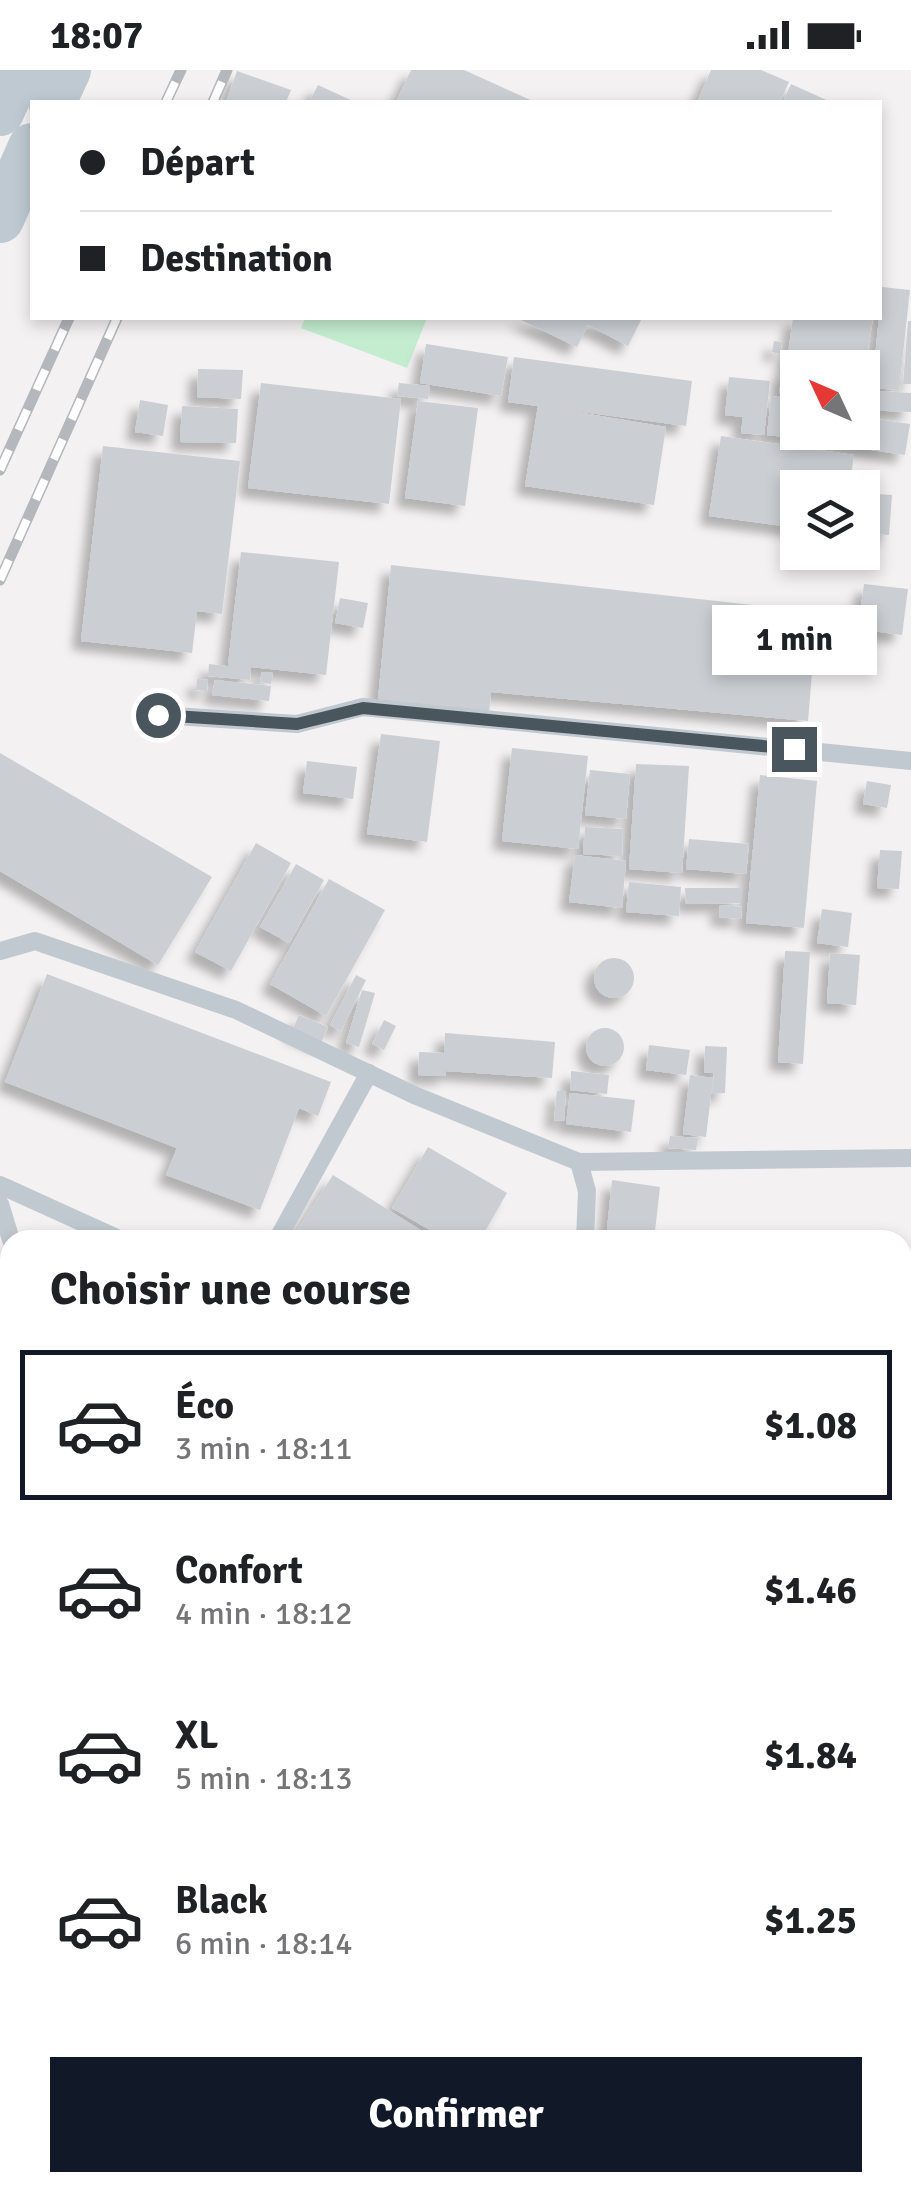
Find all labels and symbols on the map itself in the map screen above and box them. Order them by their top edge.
north arrow [780,350,880,450]
callout: 1 min [712,604,876,674]
route start [136,693,181,738]
route end [772,727,817,772]

